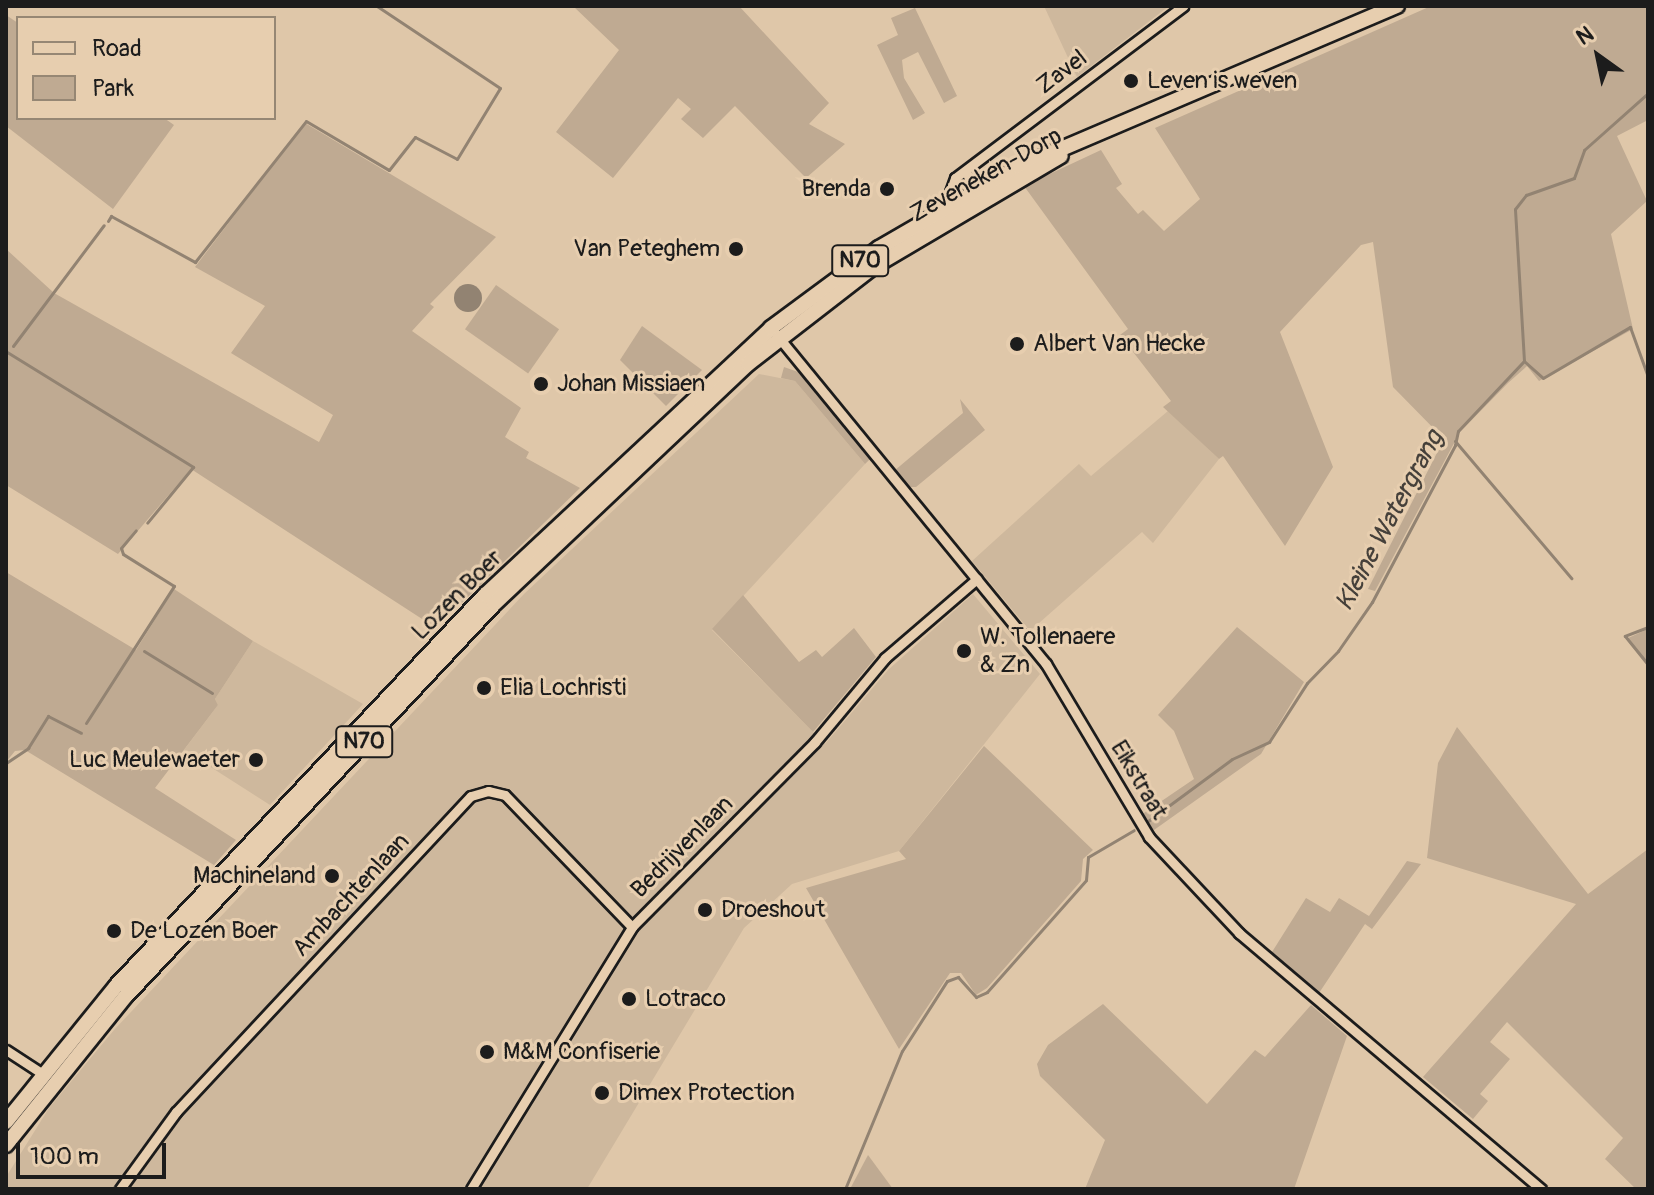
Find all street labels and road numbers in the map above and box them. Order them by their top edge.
street label: Zavel [1031,44,1093,100]
street label: Zeveneken-Dorp [905,121,1067,229]
road number: N70 [830,243,890,279]
street label: Lozen Boer [406,544,508,646]
road number: N70 [334,724,394,760]
street label: Eikstraat [1104,735,1174,825]
street label: Bedrijvenlaan [625,790,739,904]
street label: Ambachtenlaan [286,827,416,963]

